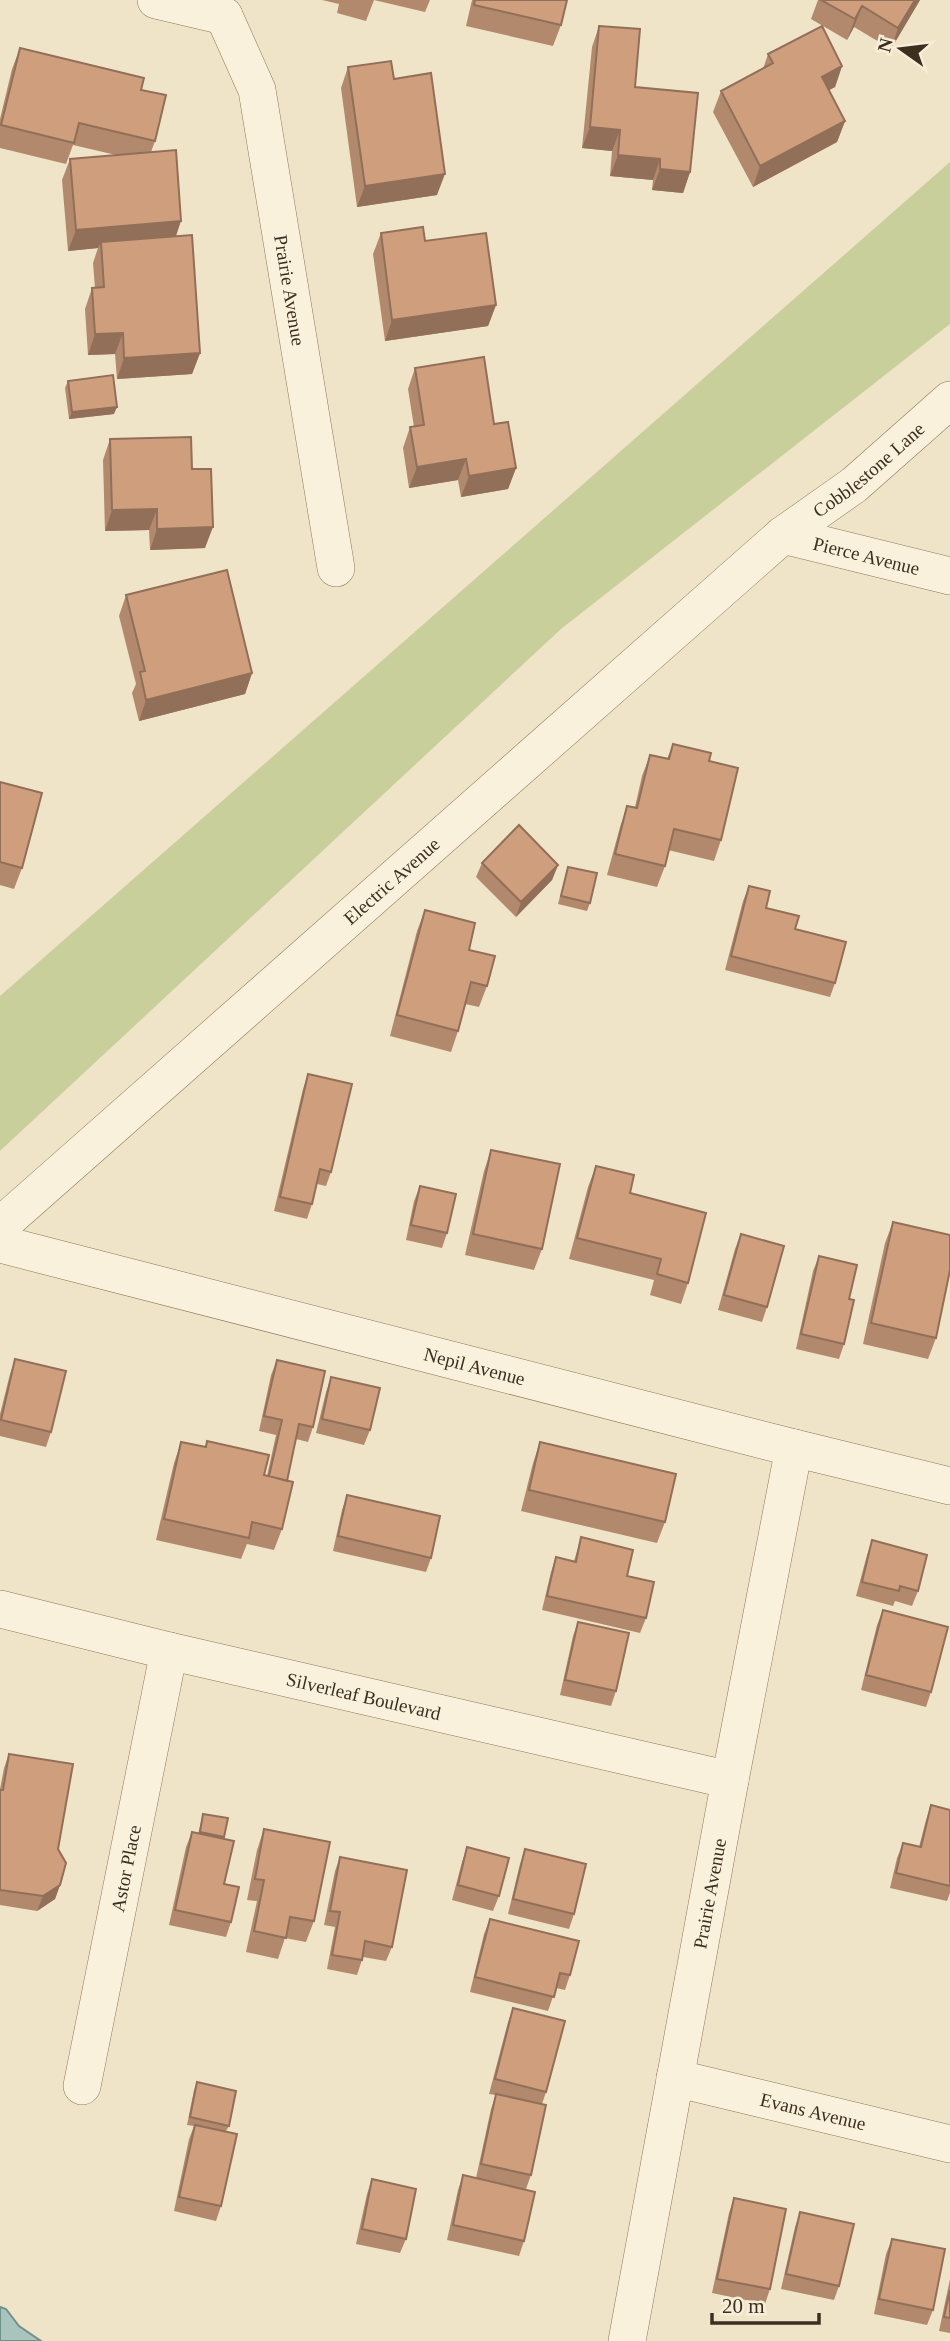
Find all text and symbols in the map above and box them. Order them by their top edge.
north arrow [866,14,936,84]
text: N [873,36,897,54]
street label: Prairie Avenue [271,233,310,347]
street label: Cobblestone Lane [809,418,928,521]
street label: Pierce Avenue [811,532,922,579]
street label: Electric Avenue [339,833,444,928]
street label: Nepil Avenue [422,1343,527,1389]
street label: Silverleaf Boulevard [285,1668,444,1724]
street label: Astor Place [107,1823,144,1914]
street label: Prairie Avenue [689,1836,730,1950]
street label: Evans Avenue [758,2088,868,2134]
scale bar [712,2282,819,2326]
text: 20 m [722,2294,765,2318]

